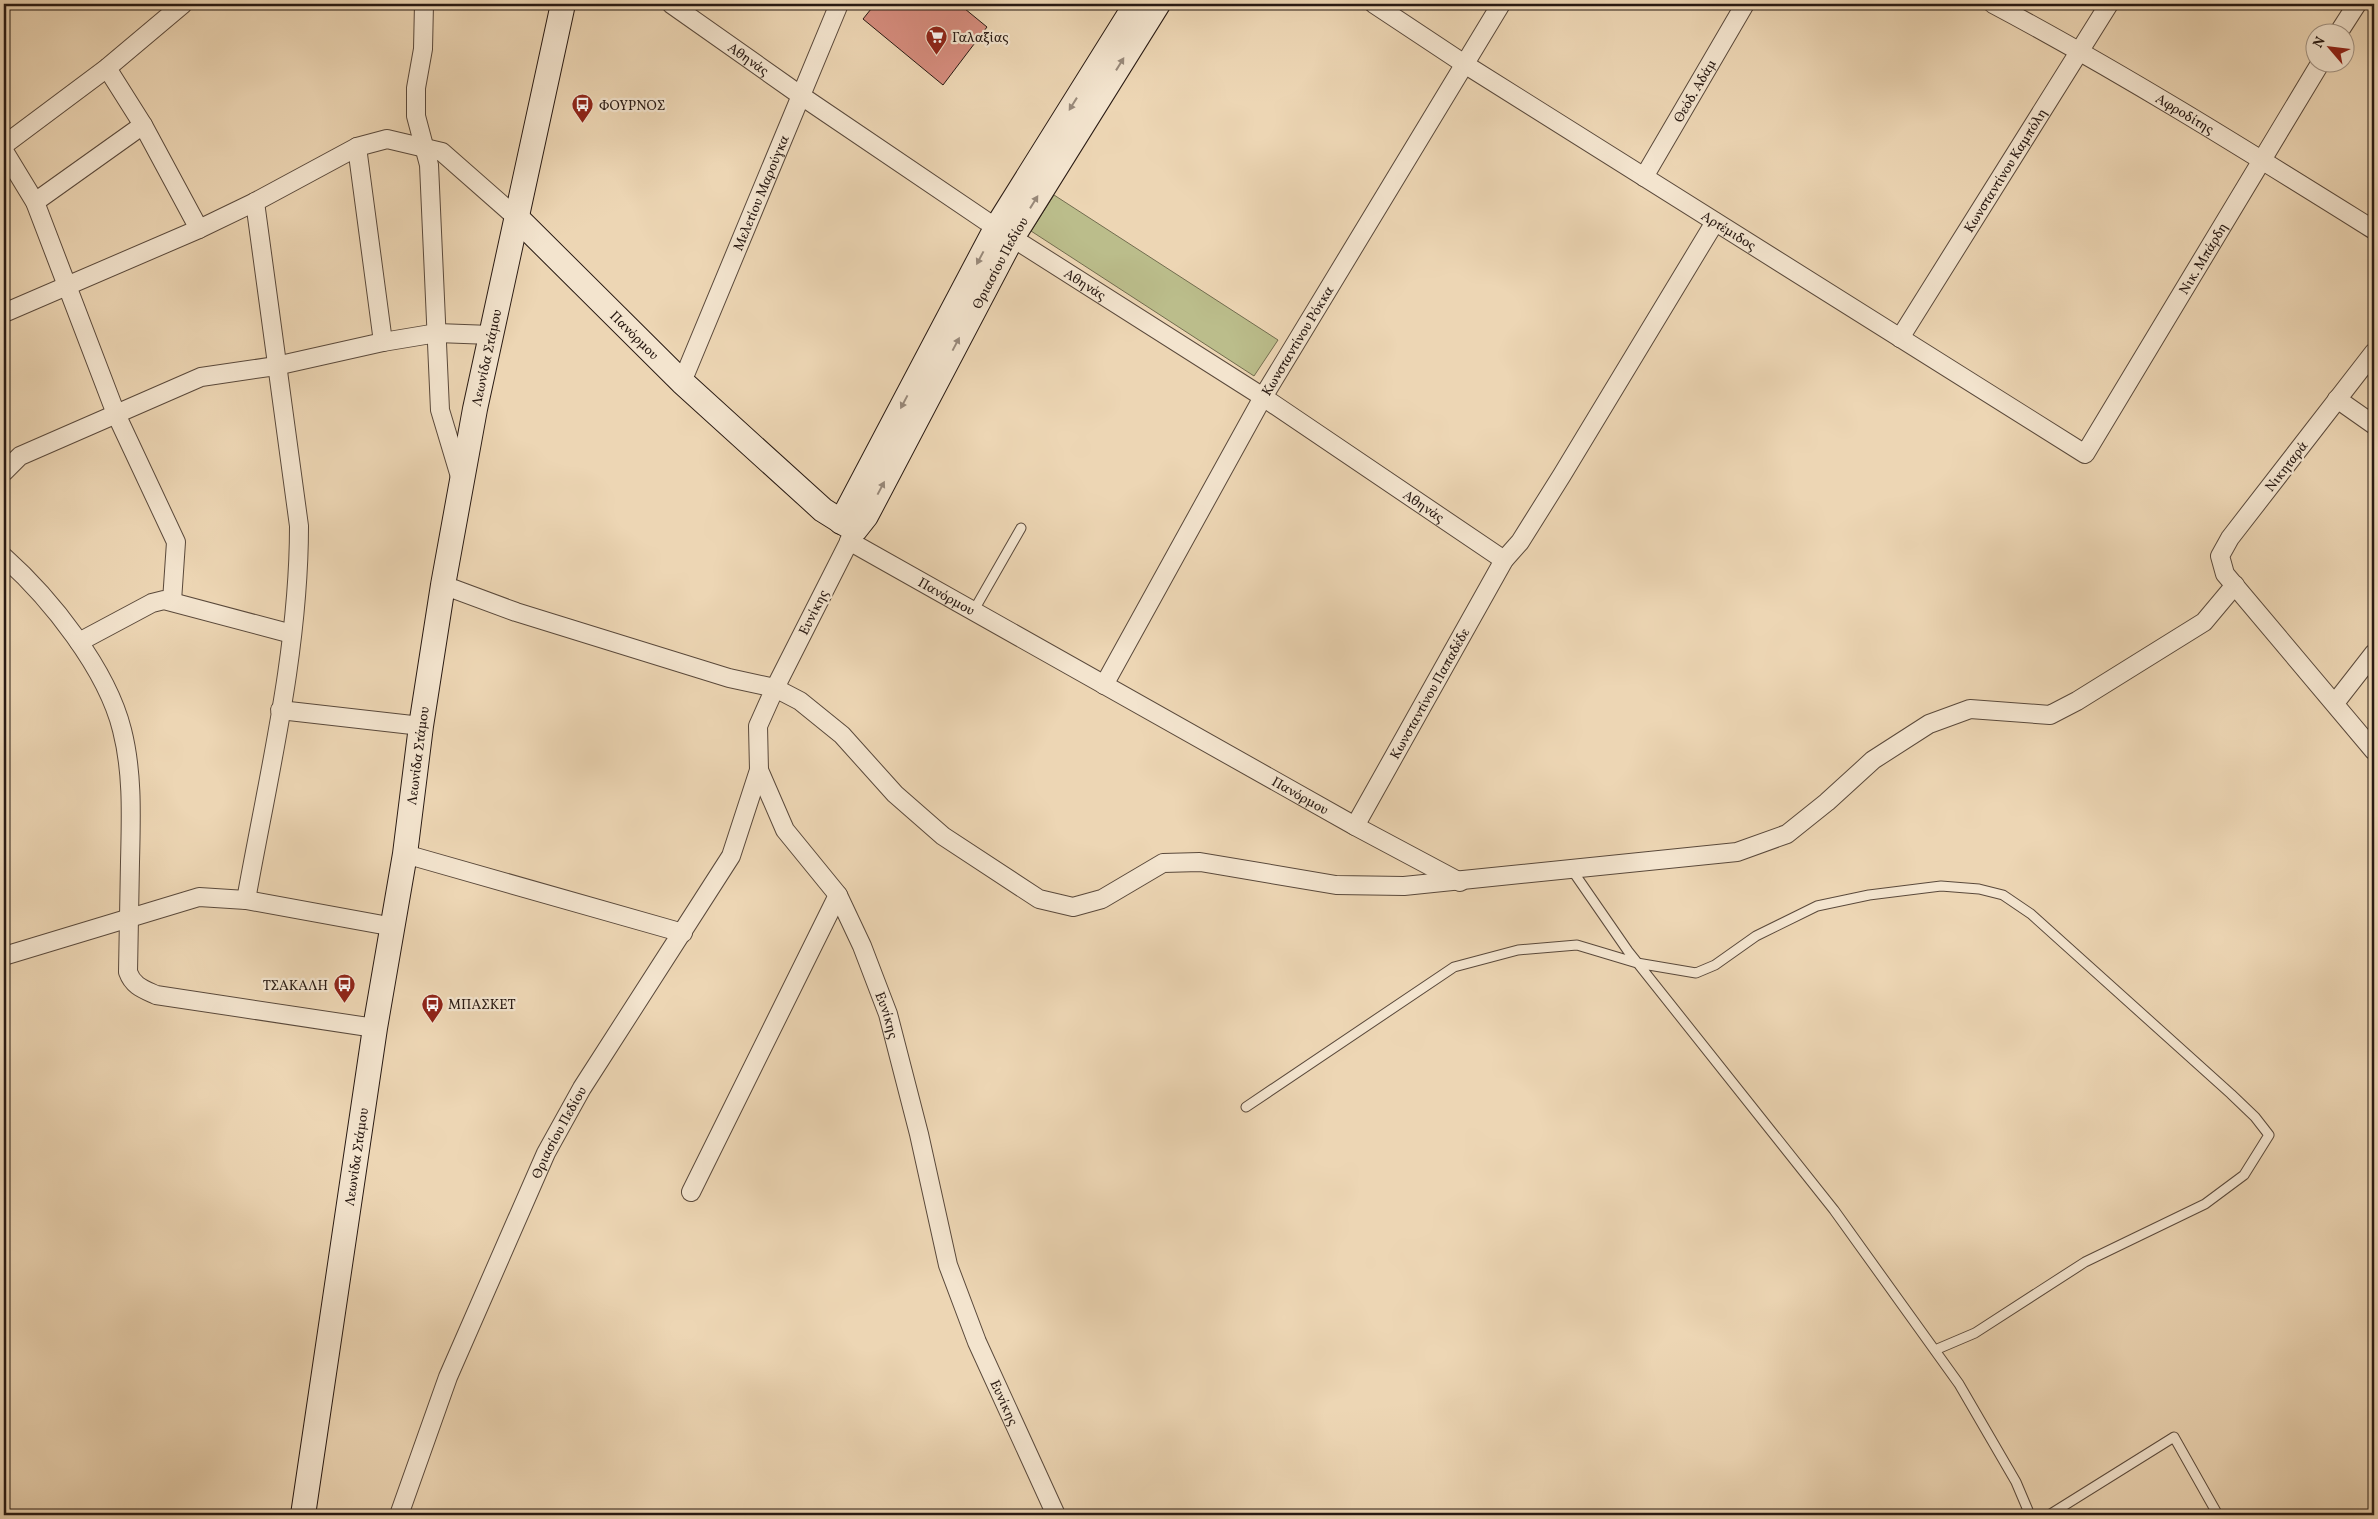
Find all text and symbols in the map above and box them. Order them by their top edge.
north arrow [2306,22,2356,72]
supermarket icon: Γαλαξίας [924,25,948,56]
place label: Γαλαξίας [952,29,1008,48]
text: N [2309,34,2331,52]
street label: Αθηνάς [723,39,772,81]
street label: Θεόδ. Αδάμ [1670,56,1722,126]
one-way arrow [1116,58,1125,71]
street label: Αφροδίτης [2151,90,2217,140]
bus stop icon: ΦΟΥΡΝΟΣ [571,93,595,124]
place label: ΦΟΥΡΝΟΣ [599,97,665,116]
one-way arrow [1068,98,1078,111]
street label: Κωνσταντίνου Καμπόλη [1960,105,2052,237]
street label: Μελετίου Μαρούγκα [729,132,795,254]
one-way arrow [1029,195,1039,208]
street label: Αρτέμιδος [1697,207,1759,256]
street label: Θριασίου Πεδίου [968,214,1034,313]
street label: Νικ. Μπάρδη [2175,219,2233,298]
one-way arrow [976,251,984,266]
street label: Αθηνάς [1060,265,1109,306]
street label: Κωνσταντίνου Ρόκκα [1258,282,1339,400]
street label: Λεωνίδα Στάμου [468,307,507,408]
street label: Πανόρμου [605,307,663,365]
one-way arrow [952,337,960,352]
one-way arrow [900,395,908,409]
street label: Νικηταρά [2261,437,2313,496]
one-way arrow [876,482,885,495]
street label: Αθηνάς [1399,486,1448,528]
street label: Πανόρμου [914,574,978,621]
street label: Ευνίκης [795,587,834,639]
street label: Κωνσταντίνου Παπαδέδε [1386,625,1475,763]
street label: Λεωνίδα Στάμου [403,705,435,806]
street label: Πανόρμου [1268,773,1332,820]
bus stop icon: ΤΣΑΚΑΛΗ [332,973,356,1004]
place label: ΤΣΑΚΑΛΗ [263,977,328,996]
street label: Ευνίκης [869,989,902,1041]
bus stop icon: ΜΠΑΣΚΕΤ [420,992,444,1023]
place label: ΜΠΑΣΚΕΤ [448,996,516,1015]
street label: Θριασίου Πεδίου [528,1083,592,1182]
street label: Λεωνίδα Στάμου [341,1106,374,1207]
street label: Ευνίκης [985,1377,1022,1429]

